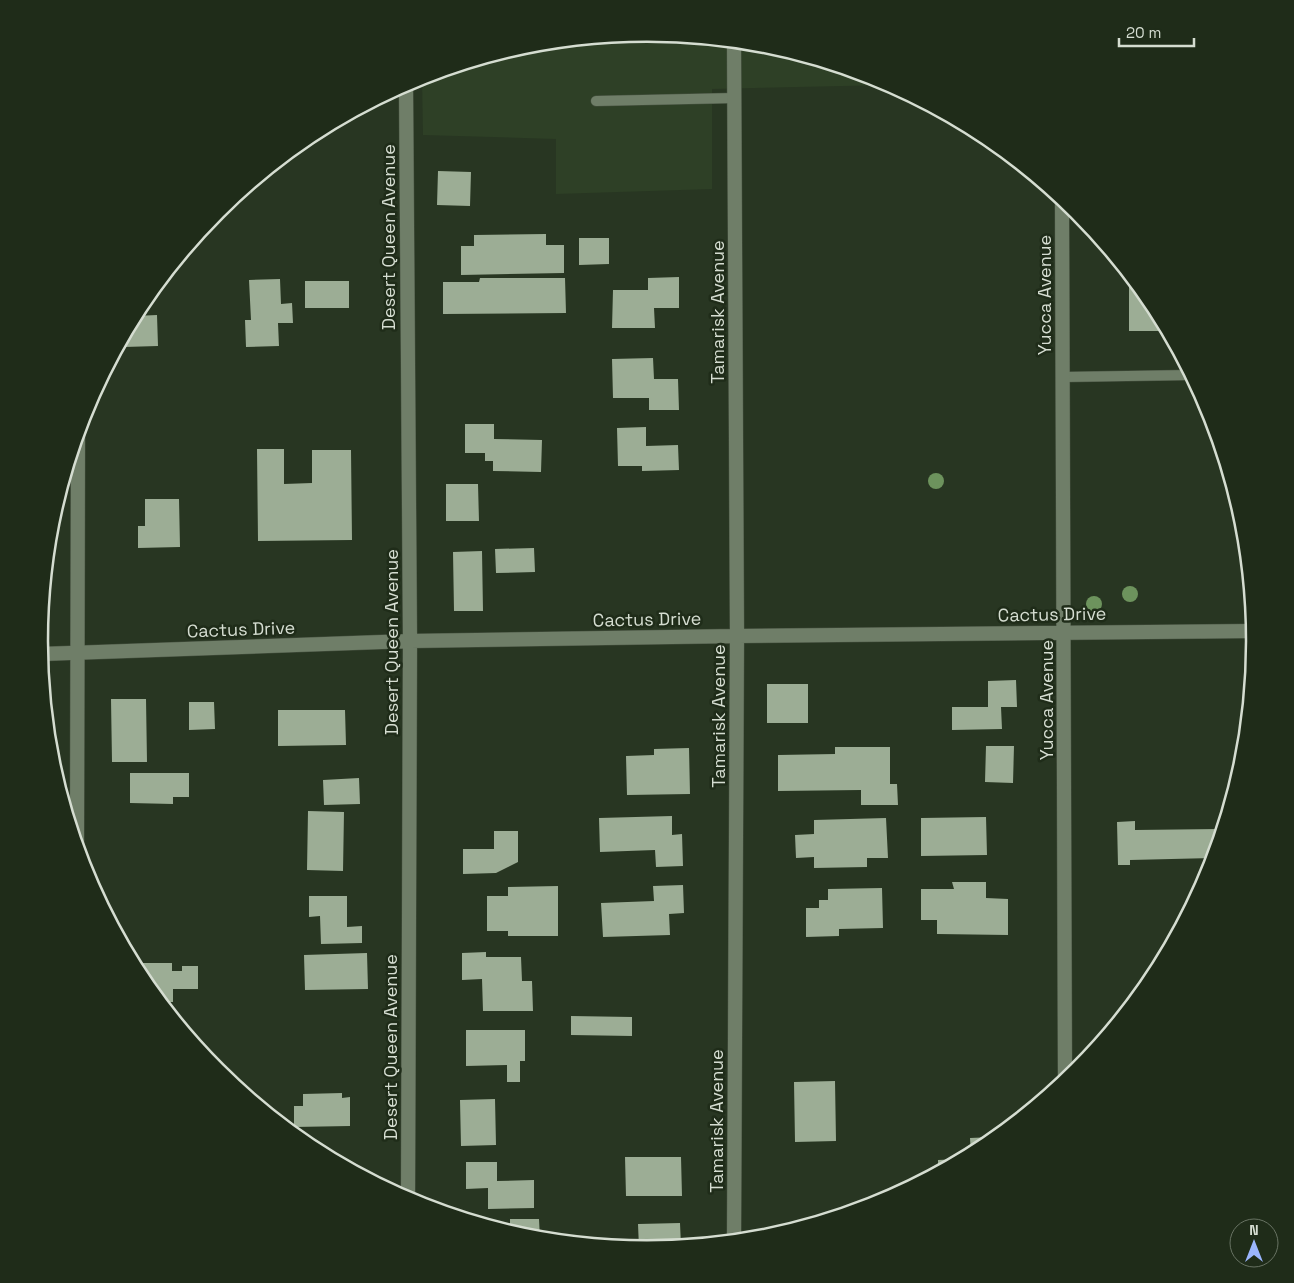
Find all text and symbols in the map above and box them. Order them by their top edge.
scale bar [1119,15,1194,47]
text: 20 m [1126,23,1161,42]
street label: Desert Queen Avenue [377,144,400,330]
street label: Yucca Avenue [1033,235,1056,355]
street label: Tamarisk Avenue [706,240,729,384]
street label: Desert Queen Avenue [380,549,403,735]
street label: Cactus Drive [998,602,1106,626]
street label: Cactus Drive [593,607,701,631]
street label: Cactus Drive [186,616,296,642]
street label: Yucca Avenue [1035,640,1058,760]
street label: Tamarisk Avenue [707,644,730,788]
street label: Desert Queen Avenue [379,954,402,1140]
street label: Tamarisk Avenue [705,1049,728,1193]
north arrow [1229,1218,1279,1268]
text: N [1249,1221,1259,1239]

